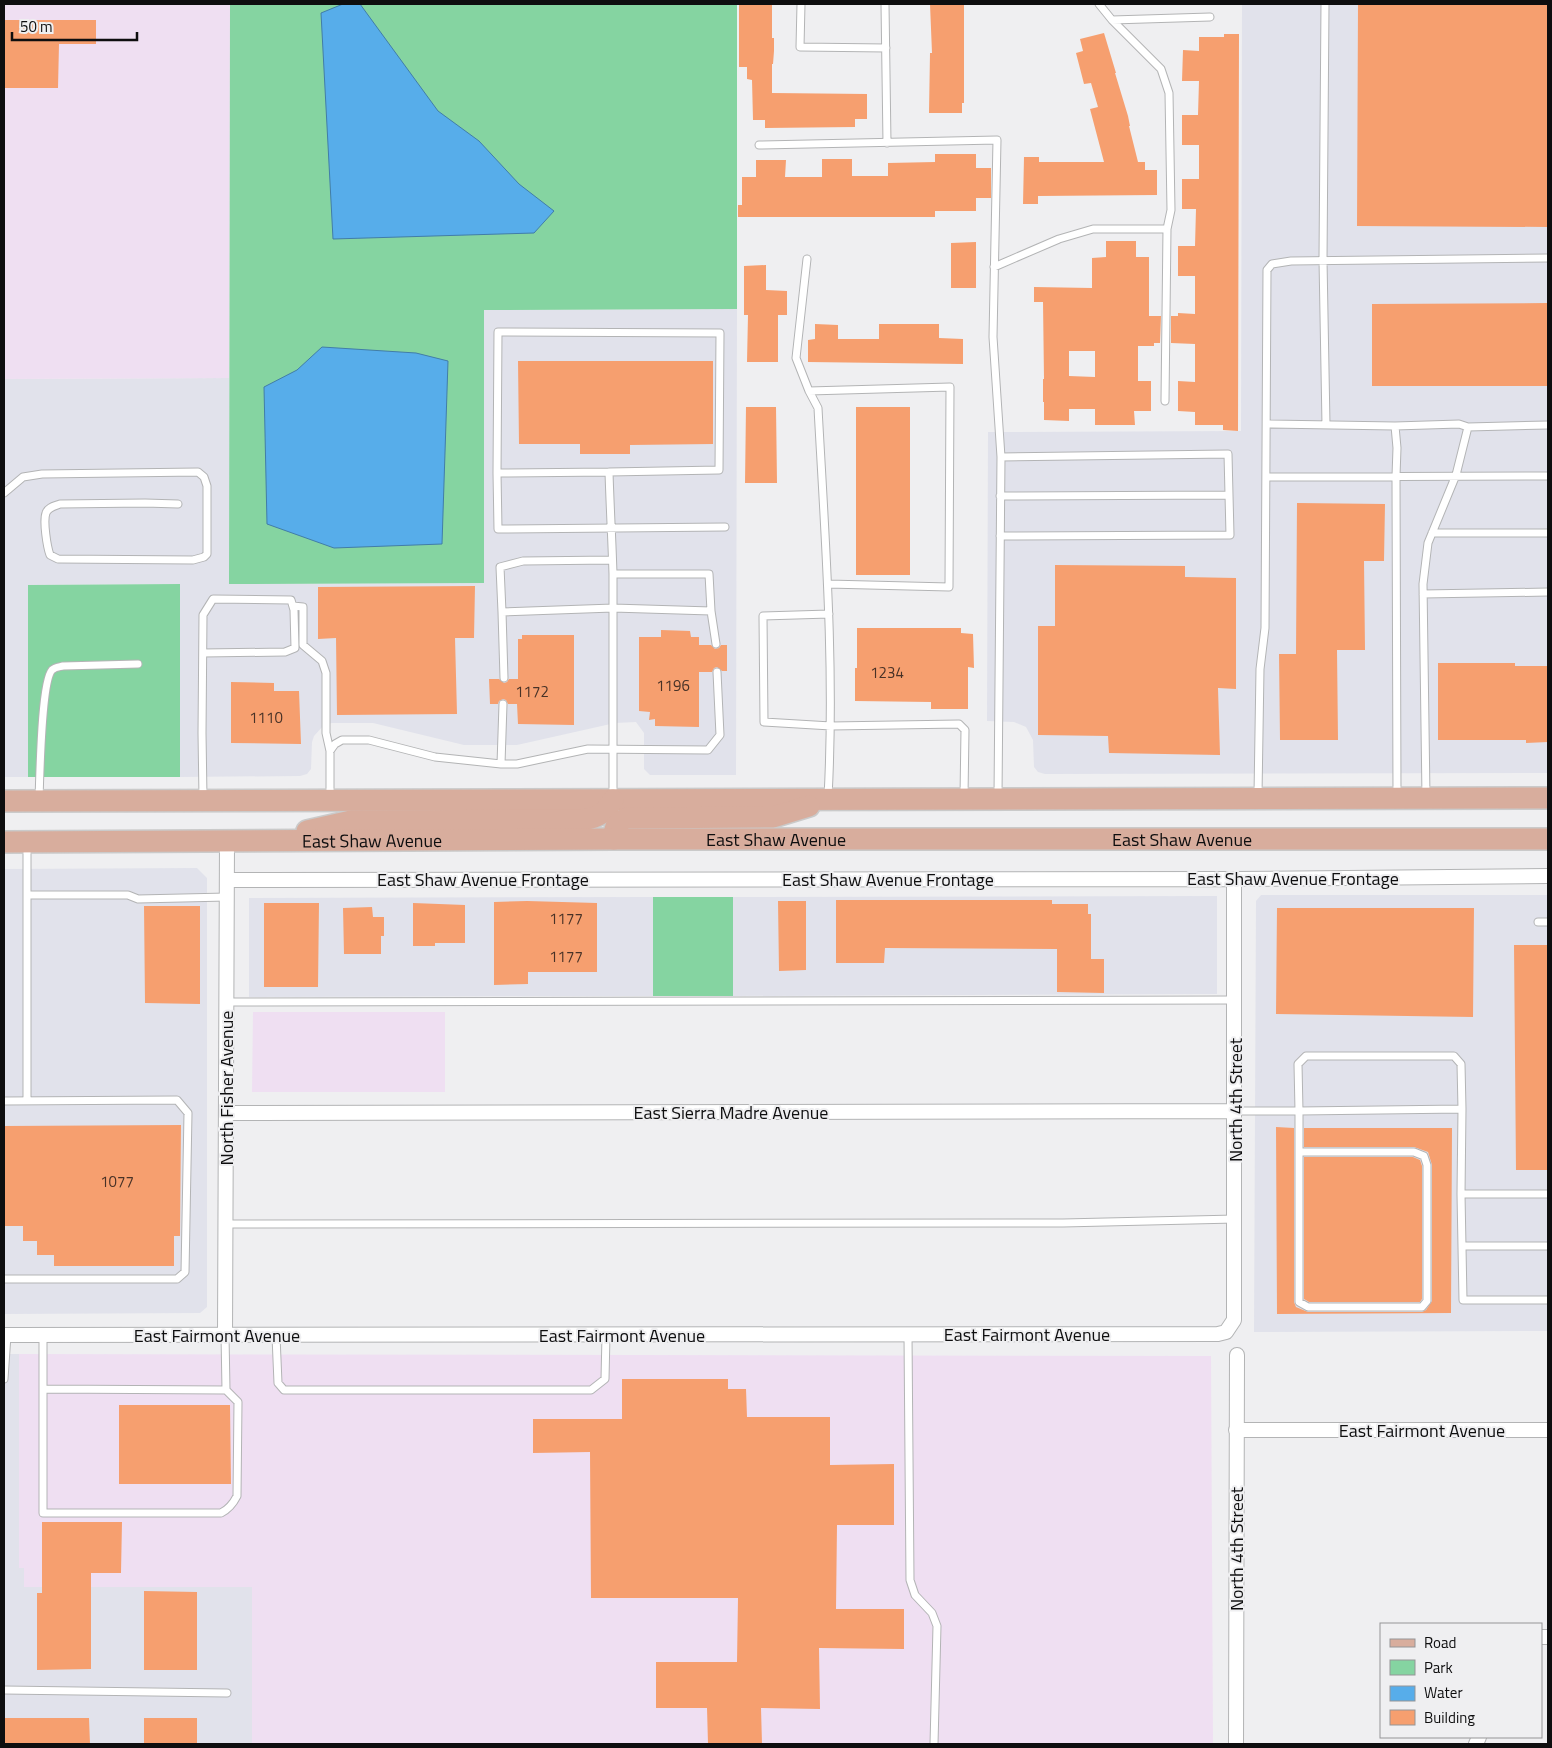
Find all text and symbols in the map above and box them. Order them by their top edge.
scale bar [12,10,138,42]
text: 50 m [20,15,53,38]
house number: 1234 [870,661,904,684]
house number: 1196 [656,674,690,697]
house number: 1172 [515,680,549,703]
house number: 1110 [249,706,283,729]
street label: East Shaw Avenue [302,826,442,854]
street label: East Shaw Avenue [706,826,846,853]
street label: East Shaw Avenue [1112,826,1252,853]
street label: East Shaw Avenue Frontage [1187,865,1399,892]
street label: East Shaw Avenue Frontage [377,866,589,893]
street label: East Shaw Avenue Frontage [782,866,994,893]
house number: 1177 [549,907,583,930]
house number: 1177 [549,945,583,968]
street label: North Fisher Avenue [213,1011,240,1165]
street label: North 4th Street [1222,1037,1249,1162]
street label: East Sierra Madre Avenue [634,1099,828,1126]
house number: 1077 [100,1170,134,1193]
street label: East Fairmont Avenue [944,1321,1110,1348]
street label: East Fairmont Avenue [134,1322,300,1349]
street label: East Fairmont Avenue [539,1322,705,1349]
street label: East Fairmont Avenue [1339,1417,1505,1444]
street label: North 4th Street [1223,1486,1250,1611]
legend [1380,1623,1542,1738]
text: Road [1424,1631,1456,1654]
text: Park [1424,1656,1453,1679]
text: Water [1424,1681,1463,1704]
text: Building [1424,1706,1475,1729]

